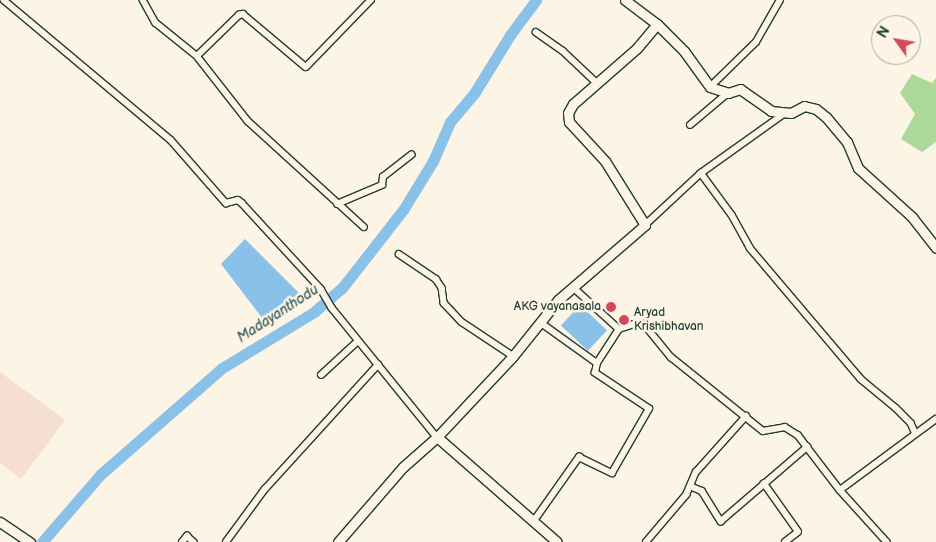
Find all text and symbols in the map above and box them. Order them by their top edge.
north arrow [871,15,921,65]
text: N [874,23,894,41]
water label: Madayanthodu [234,281,322,347]
place label: AKG vayanasala [514,300,601,314]
marker: AKG vayanasala [605,301,617,313]
place label: Aryad Krishibhavan [634,306,704,334]
marker: Aryad Krishibhavan [618,314,630,326]

